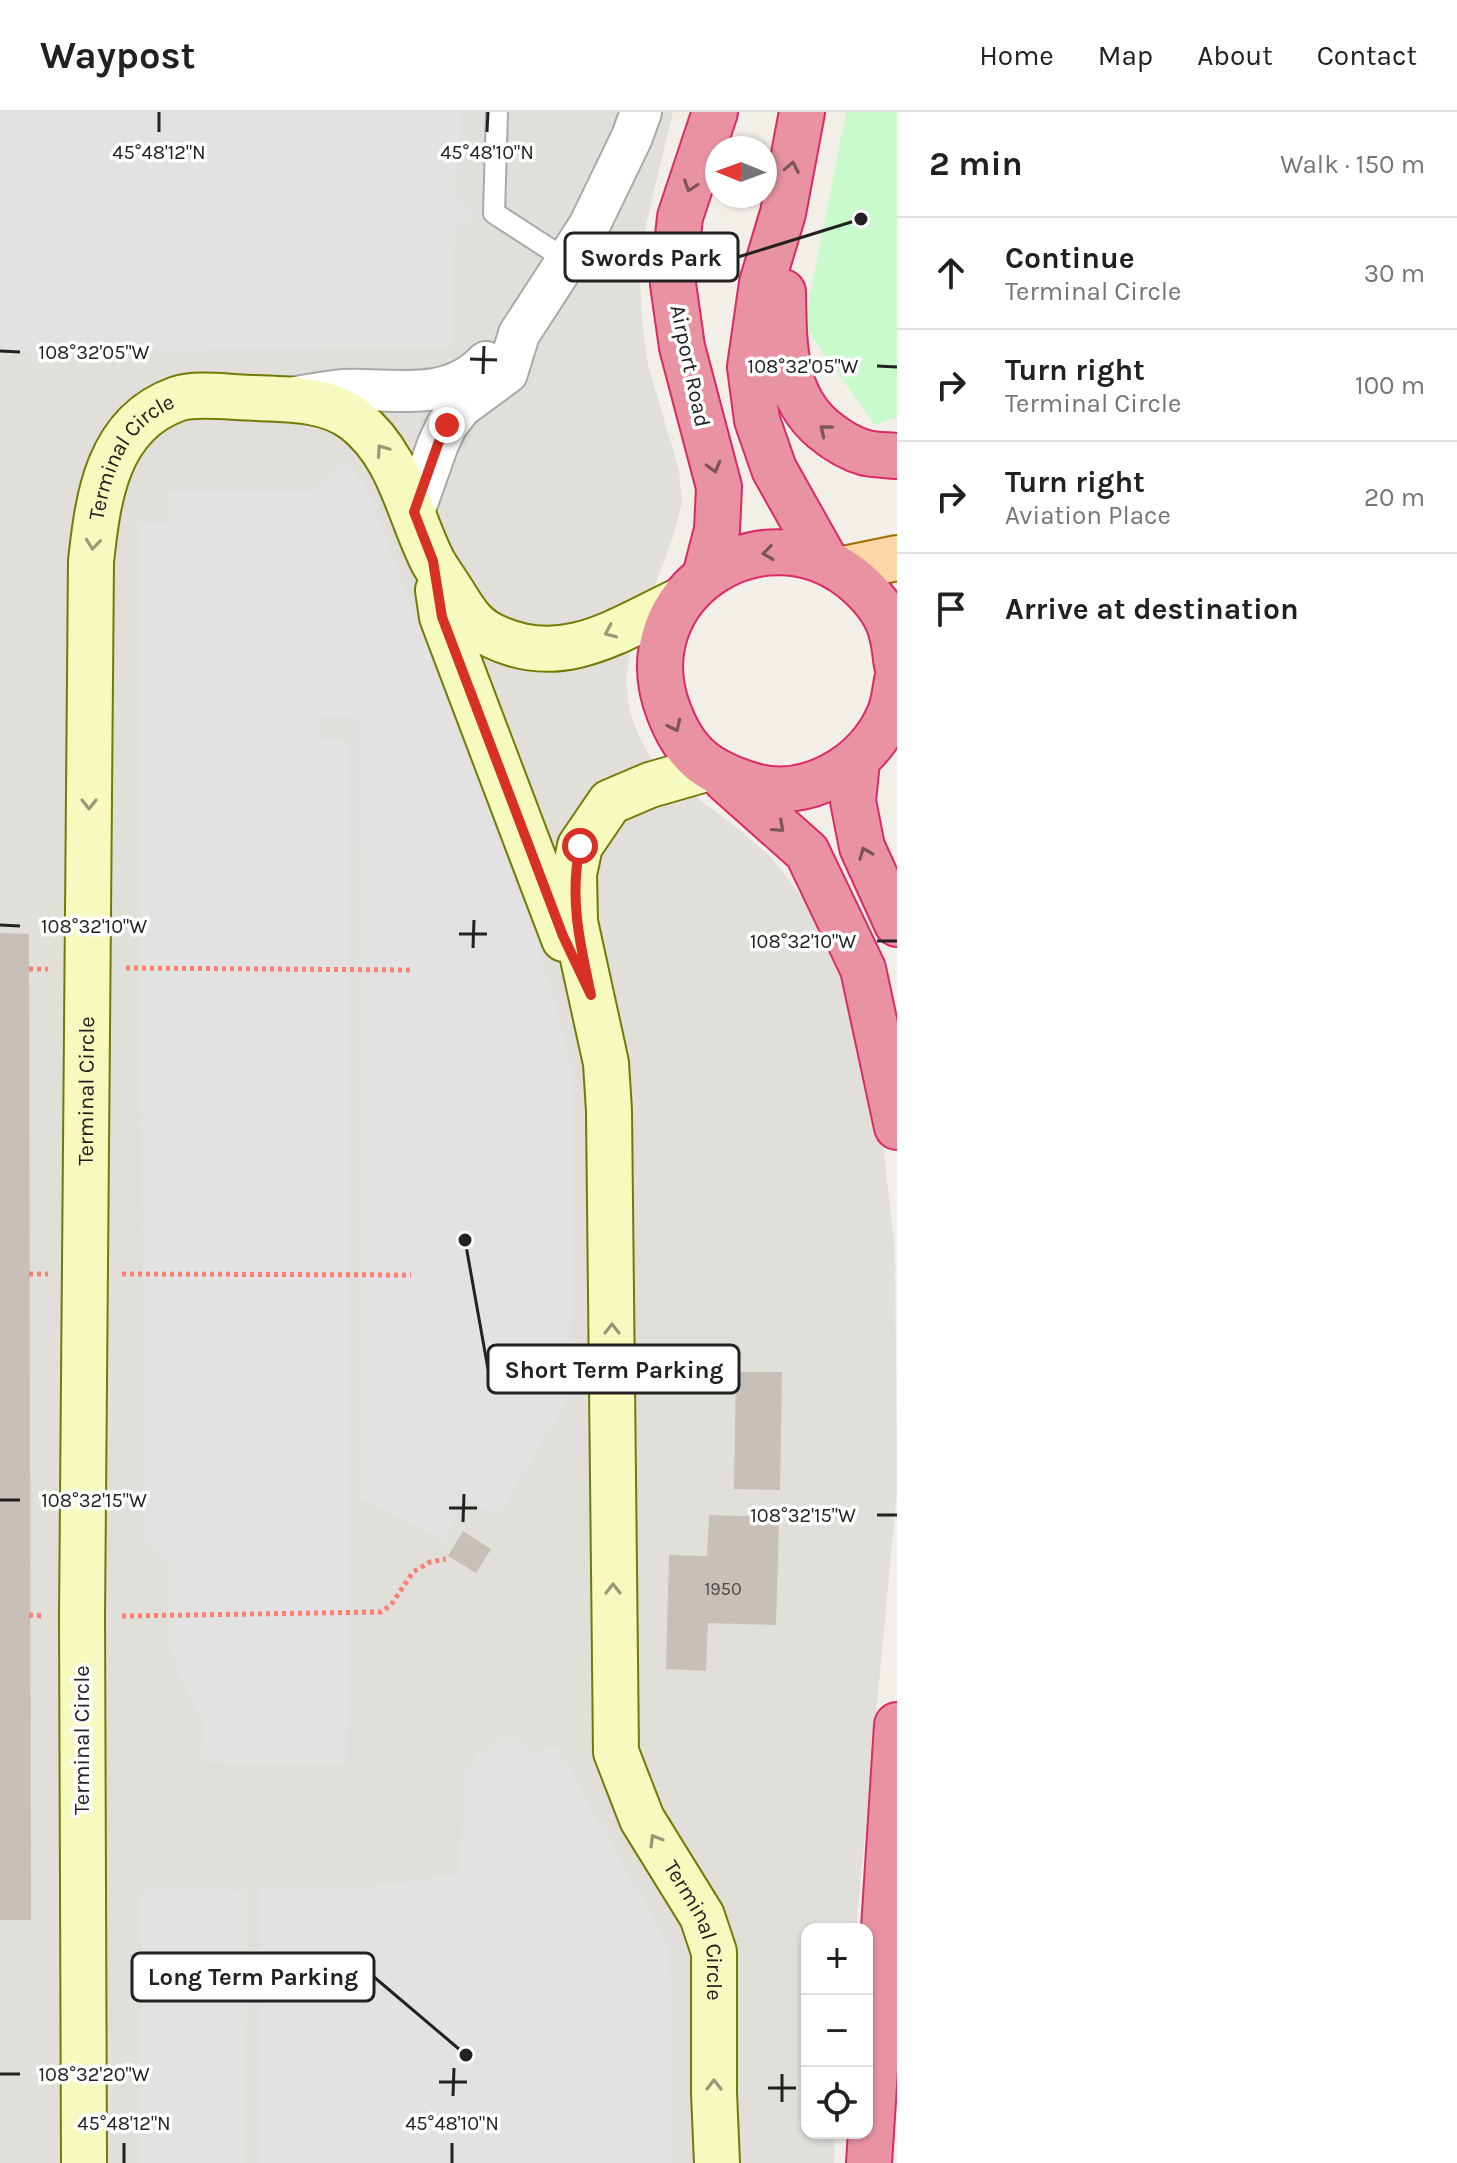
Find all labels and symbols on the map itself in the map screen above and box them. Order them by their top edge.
north arrow [705,136,777,208]
text: 45°48'12"N [112,141,206,164]
text: 45°48'10"N [440,141,534,164]
one-way arrow [782,160,799,174]
one-way arrow [684,178,700,192]
callout: Swords Park [565,233,738,281]
text: Swords Park [580,244,722,272]
street label: Airport Road [664,303,716,429]
text: 108°32'05"W [39,341,150,364]
text: 108°32'05"W [748,355,859,378]
street label: Terminal Circle [83,389,178,522]
route end [429,407,465,443]
one-way arrow [820,425,835,440]
one-way arrow [377,444,391,458]
one-way arrow [705,459,721,473]
one-way arrow [84,538,101,551]
one-way arrow [761,544,774,561]
one-way arrow [604,622,619,638]
one-way arrow [665,718,681,733]
one-way arrow [80,798,98,811]
one-way arrow [770,818,785,832]
route start [562,828,598,864]
one-way arrow [858,847,875,861]
text: 108°32'10"W [41,915,147,938]
text: 108°32'10"W [750,930,856,953]
street label: Terminal Circle [73,1016,100,1166]
one-way arrow [603,1322,621,1335]
callout: Short Term Parking [488,1345,739,1393]
text: Short Term Parking [505,1356,723,1384]
text: 108°32'15"W [41,1489,147,1512]
text: 108°32'15"W [750,1504,856,1527]
house number: 1950 [704,1578,742,1600]
one-way arrow [604,1582,622,1595]
street label: Terminal Circle [69,1665,95,1815]
one-way arrow [649,1834,665,1849]
street label: Terminal Circle [658,1856,728,2001]
callout: Long Term Parking [132,1953,374,2001]
text: Long Term Parking [148,1963,358,1991]
text: 108°32'20"W [38,2063,150,2086]
one-way arrow [705,2078,723,2091]
text: 45°48'12"N [77,2112,171,2135]
text: 45°48'10"N [405,2112,499,2135]

